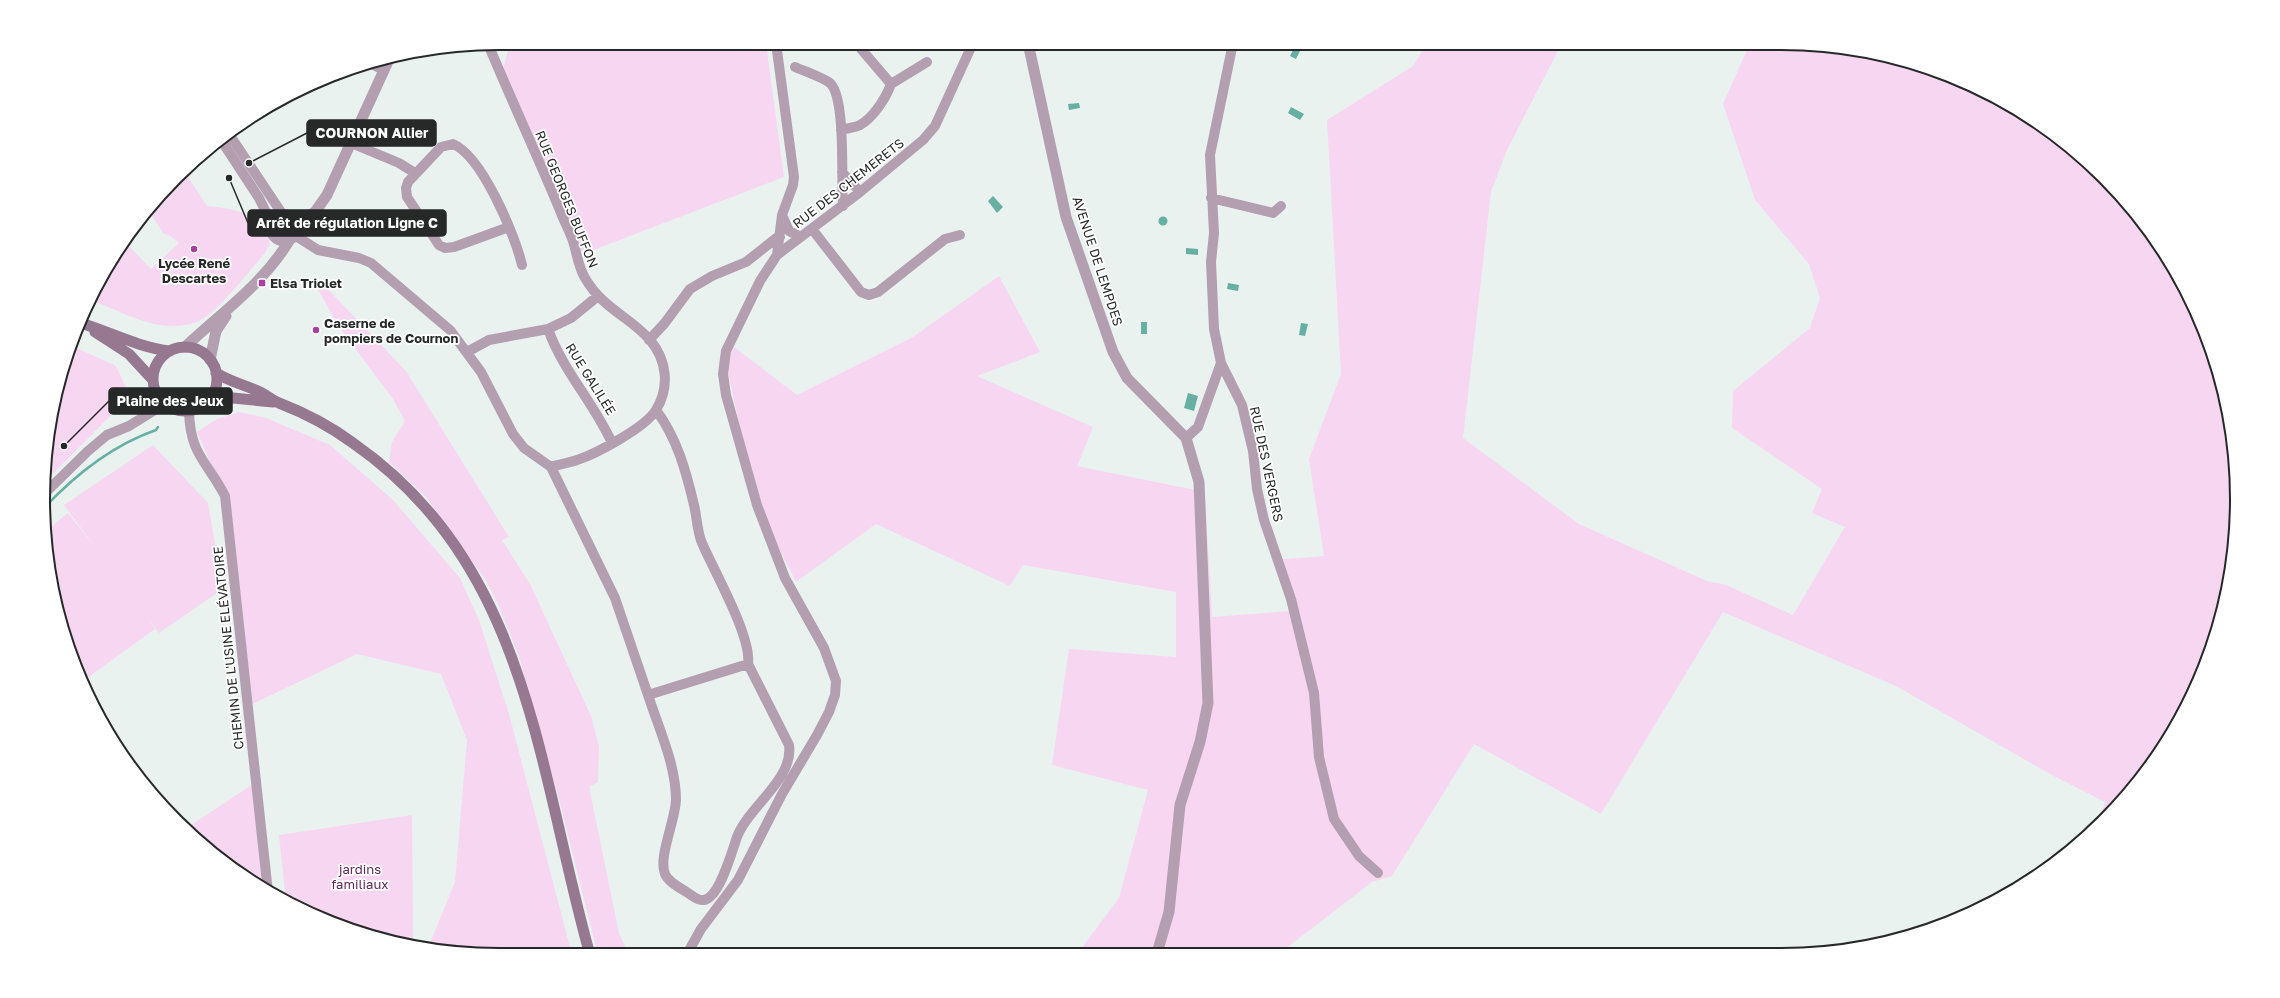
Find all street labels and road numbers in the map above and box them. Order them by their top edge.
street label: RUE GEORGES BUFFON [532,128,602,270]
street label: RUE DES CHEMERETS [789,135,907,231]
street label: AVENUE DE LEMPDES [1069,194,1127,328]
street label: RUE GALILÉE [563,340,619,418]
street label: RUE DES VERGERS [1247,405,1287,523]
street label: CHEMIN DE L'USINE ELÉVATOIRE [209,546,247,750]

